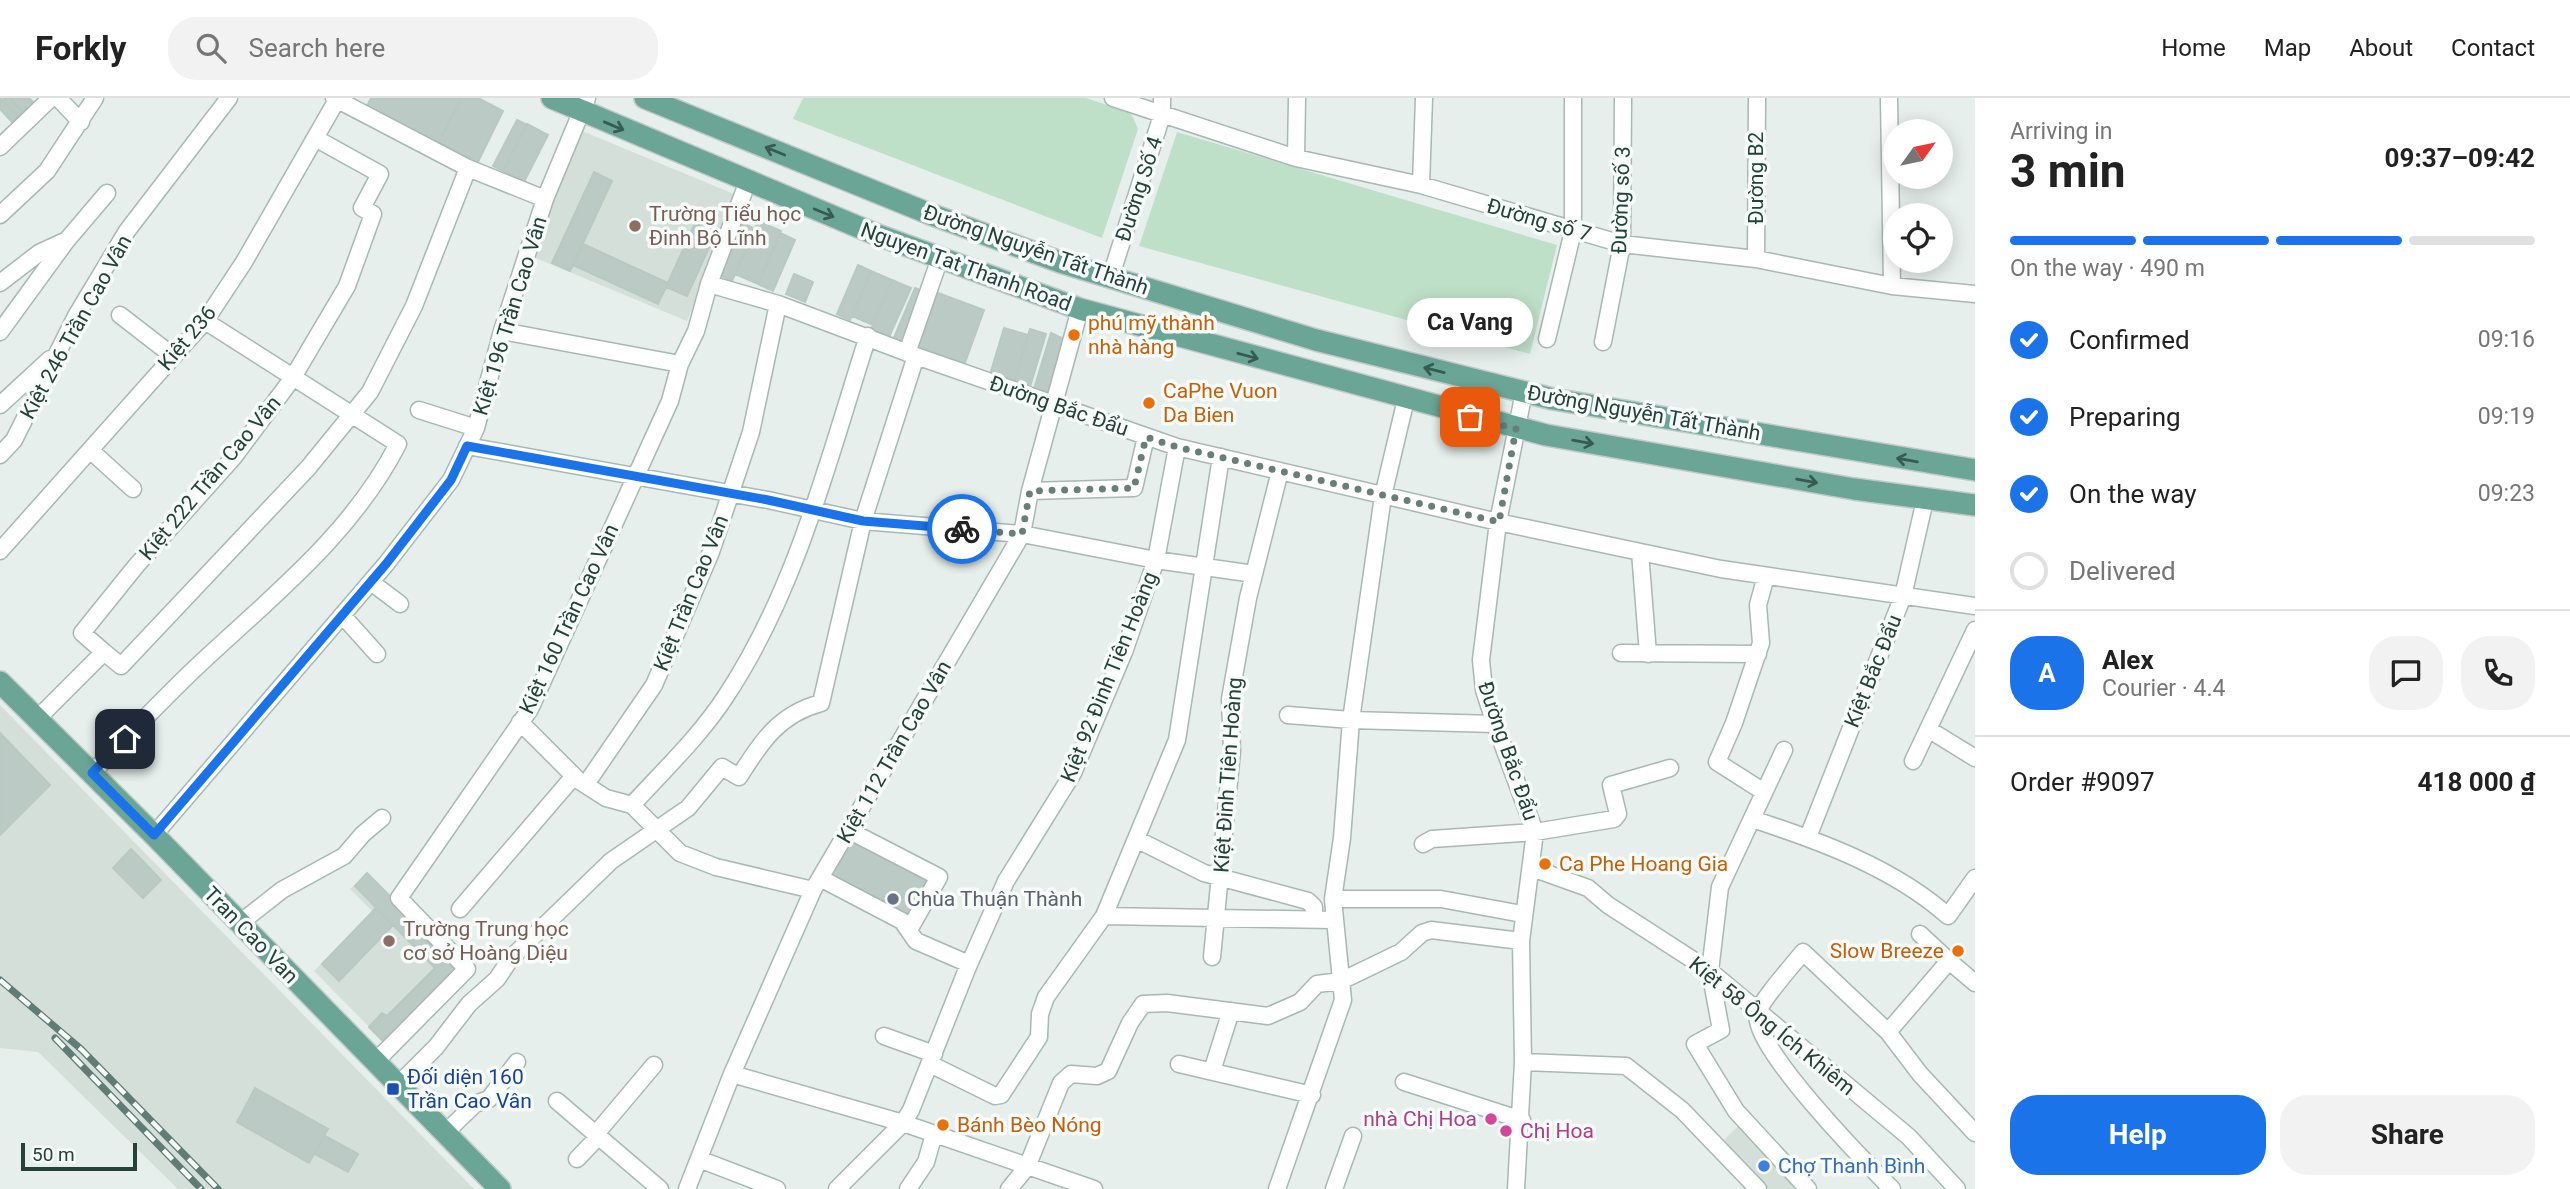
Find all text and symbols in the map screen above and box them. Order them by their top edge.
search box [168,17,658,80]
text: Forkly [35,29,126,68]
icon: search [192,29,230,67]
text: Search here [248,33,385,63]
text: Home [2161,34,2226,62]
text: Map [2264,34,2311,62]
text: About [2349,34,2413,62]
text: Contact [2451,34,2535,62]
text: Arriving in [2010,118,2113,145]
north arrow [1883,119,1953,189]
map controls [1883,119,1953,273]
one-way arrow [603,120,624,133]
street label: Đường B2 [1744,132,1768,224]
street label: Đường Số 4 [1111,133,1167,245]
text: 09:37–09:42 [2385,143,2535,173]
one-way arrow [765,144,787,157]
text: 3 min [2010,144,2126,198]
street label: Đường số 3 [1607,146,1635,254]
street label: Đường số 7 [1484,194,1594,246]
street label: Đường Nguyễn Tất Thành [920,200,1152,300]
place label: Trường Tiểu học Đinh Bộ Lĩnh [649,202,801,250]
button: locate [1883,203,1953,273]
one-way arrow [813,207,835,220]
street label: Kiệt 196 Trần Cao Vân [468,214,552,418]
marker: Trường Tiểu học Đinh Bộ Lĩnh [627,218,643,234]
street label: Nguyen Tat Thanh Road [857,218,1075,316]
street label: Kiệt 246 Trần Cao Vân [15,231,137,423]
text: On the way · 490 m [2010,255,2205,282]
callout: Ca Vang [1407,298,1533,347]
street label: Kiệt 236 [153,301,221,375]
text: Ca Vang [1427,309,1513,336]
place label: phú mỹ thành nhà hàng [1088,311,1215,359]
icon: check [2010,321,2048,359]
text: Confirmed [2069,325,2190,355]
text: 09:16 [2478,326,2535,353]
marker: phú mỹ thành nhà hàng [1066,327,1082,343]
one-way arrow [1237,350,1259,363]
one-way arrow [1423,363,1446,376]
street label: Đường Bắc Đẩu [986,371,1132,441]
place label: CaPhe Vuon Da Bien [1163,379,1278,427]
street label: Đường Nguyễn Tất Thành [1525,381,1763,445]
pin [1440,387,1500,447]
street label: Kiệt 222 Trần Cao Vân [134,391,286,565]
marker: CaPhe Vuon Da Bien [1141,395,1157,411]
icon: bag [1451,398,1489,436]
icon: check [2010,398,2048,436]
text: Preparing [2069,402,2181,432]
text: 09:19 [2478,403,2535,430]
one-way arrow [1571,436,1594,449]
one-way arrow [1897,453,1919,466]
one-way arrow [1795,475,1818,488]
icon: check [2010,475,2048,513]
text: On the way [2069,479,2197,509]
text: 09:23 [2478,480,2535,507]
courier [927,494,997,564]
icon: bike [943,510,981,548]
street label: Kiệt Trần Cao Vân [649,512,733,674]
street label: Kiệt 160 Trần Cao Vân [514,520,624,718]
text: Delivered [2069,556,2176,586]
street label: Kiệt 92 Đinh Tiên Hoàng [1056,568,1162,786]
street label: Kiệt Bắc Đẩu [1840,611,1906,731]
button: chat [2369,636,2443,710]
button: phone [2461,636,2535,710]
text: Alex [2102,645,2154,675]
street label: Kiệt 112 Trần Cao Vân [832,657,956,847]
text: A [2038,658,2056,688]
text: Courier · 4.4 [2102,675,2225,702]
street label: Kiệt Đinh Tiên Hoàng [1209,676,1247,874]
street label: Đường Bắc Đẩu [1473,678,1543,824]
pin [95,709,155,769]
icon: home [106,720,144,758]
text: Order #9097 [2010,767,2155,797]
text: 418 000 ₫ [2418,767,2535,797]
place label: Ca Phe Hoang Gia [1559,852,1728,876]
marker: Ca Phe Hoang Gia [1537,856,1553,872]
street label: Tran Cao Van [199,882,303,988]
place label: Chùa Thuận Thành [907,887,1082,911]
marker: Chùa Thuận Thành [885,891,901,907]
place label: Trường Trung học cơ sở Hoàng Diệu [403,917,569,965]
marker: Trường Trung học cơ sở Hoàng Diệu [381,933,397,949]
place label: Slow Breeze [1830,939,1944,963]
marker: Slow Breeze [1950,943,1966,959]
street label: Kiệt 58 Ông Ích Khiêm [1684,952,1860,1100]
place label: Đối diện 160 Trần Cao Vân [407,1065,532,1113]
marker: Đối diện 160 Trần Cao Vân [385,1081,401,1097]
button: Help [2010,1095,2266,1175]
button: Share [2280,1095,2535,1175]
place label: nhà Chị Hoa [1363,1107,1477,1131]
marker: nhà Chị Hoa [1483,1111,1499,1127]
place label: Bánh Bèo Nóng [957,1113,1102,1137]
marker: Bánh Bèo Nóng [935,1117,951,1133]
place label: Chị Hoa [1520,1119,1594,1143]
marker: Chị Hoa [1498,1123,1514,1139]
scale bar [21,1140,136,1172]
text: 50 m [32,1143,75,1166]
place label: Chợ Thanh Bình [1778,1154,1925,1178]
marker: Chợ Thanh Bình [1756,1158,1772,1174]

